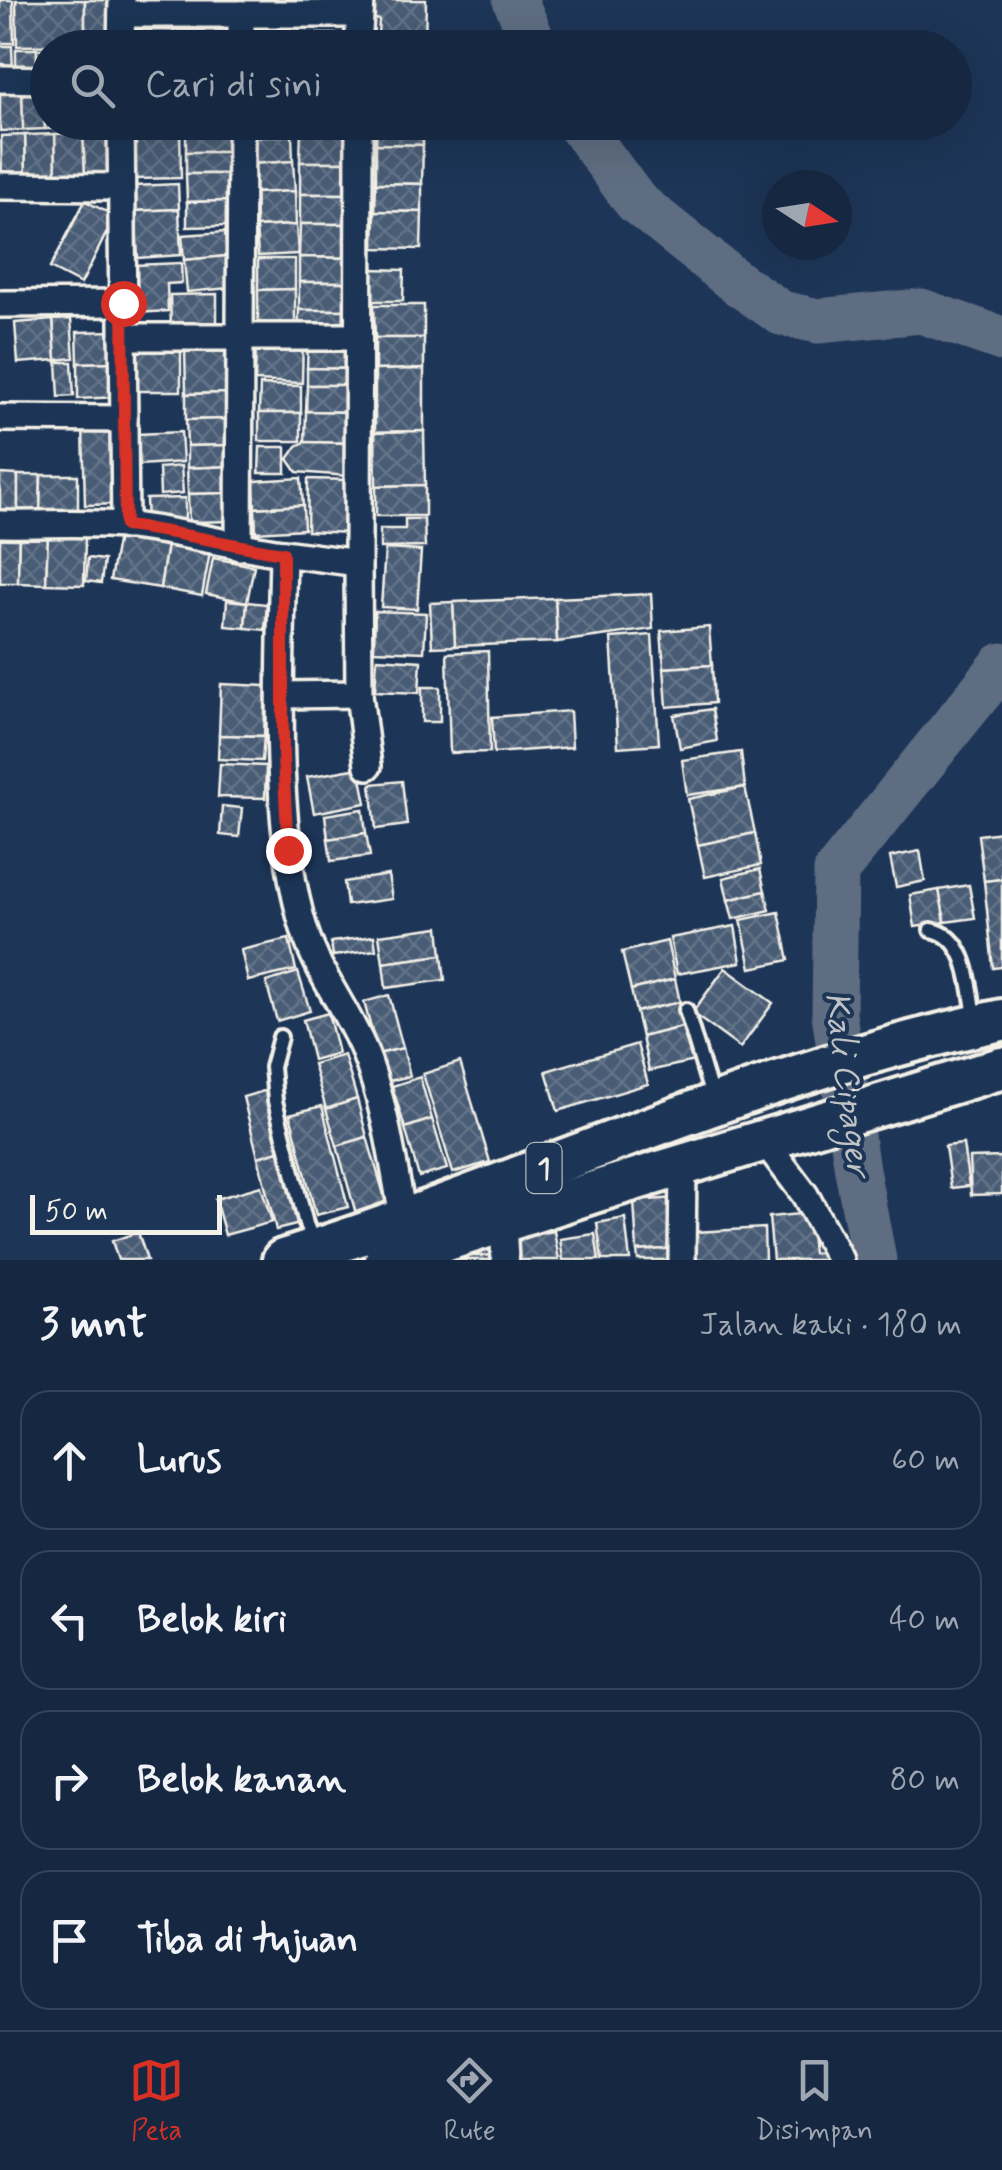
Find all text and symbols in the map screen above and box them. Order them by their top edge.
search box [30,30,972,140]
icon: search [65,58,120,113]
text: Cari di sini [145,61,322,110]
north arrow [762,170,852,260]
route start [101,281,147,327]
route end [266,828,312,874]
water label: Kali Cipager [810,989,882,1183]
road number: 1 [526,1143,562,1193]
scale bar [30,1190,222,1234]
text: 50 m [45,1194,108,1231]
text: 3 mnt [40,1298,147,1353]
text: Jalan kaki · 180 m [700,1304,962,1346]
icon: ahead [42,1433,97,1488]
text: Lurus [137,1436,221,1485]
text: 60 m [891,1439,960,1481]
icon: left [42,1593,97,1648]
text: Belok kiri [137,1596,287,1645]
text: 40 m [889,1599,960,1641]
icon: right [42,1753,97,1808]
text: Belok kanan [137,1756,346,1805]
text: 80 m [890,1759,960,1801]
icon: arrive [42,1913,97,1968]
text: Tiba di tujuan [137,1916,358,1965]
tab: Peta [129,2053,184,2150]
tab: Rute [442,2053,497,2150]
tab: Disimpan [755,2053,873,2150]

